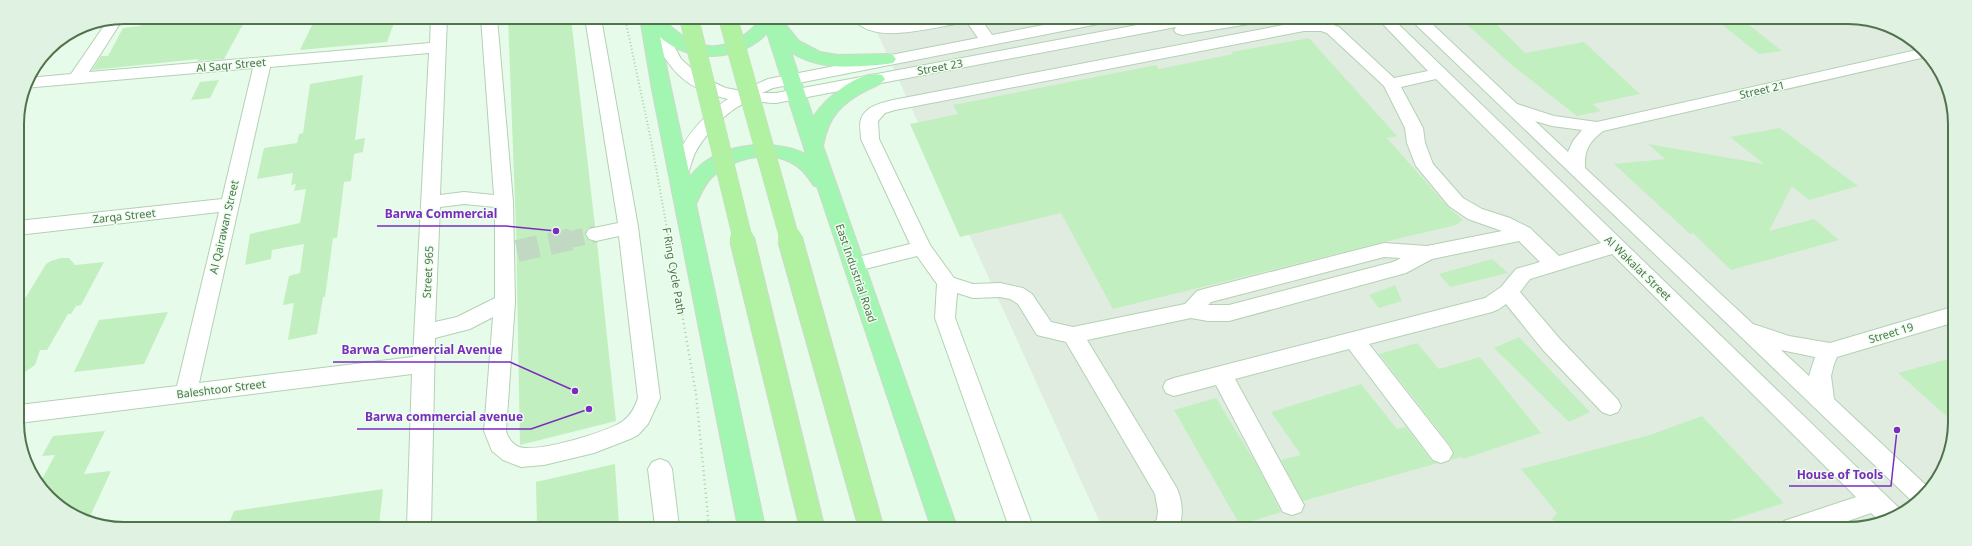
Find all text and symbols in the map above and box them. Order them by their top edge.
street label: Al Saqr Street [196,54,266,75]
street label: Street 23 [916,55,964,78]
street label: Street 21 [1738,77,1786,102]
street label: Al Qairawan Street [205,178,242,275]
callout: Barwa Commercial [377,202,506,226]
street label: Zarqa Street [92,205,156,226]
text: Barwa Commercial [385,205,497,222]
street label: East Industrial Road [833,222,880,324]
street label: F Ring Cycle Path [659,226,690,316]
street label: Al Wakalat Street [1602,232,1675,303]
street label: Street 965 [419,245,436,299]
street label: Street 19 [1867,319,1915,346]
callout: Barwa Commercial Avenue [333,338,510,362]
text: Barwa Commercial Avenue [342,341,502,358]
street label: Baleshtoor Street [175,376,266,401]
callout: Barwa commercial avenue [357,405,531,429]
text: Barwa commercial avenue [365,408,523,425]
callout: House of Tools [1789,462,1891,486]
text: House of Tools [1797,466,1883,483]

